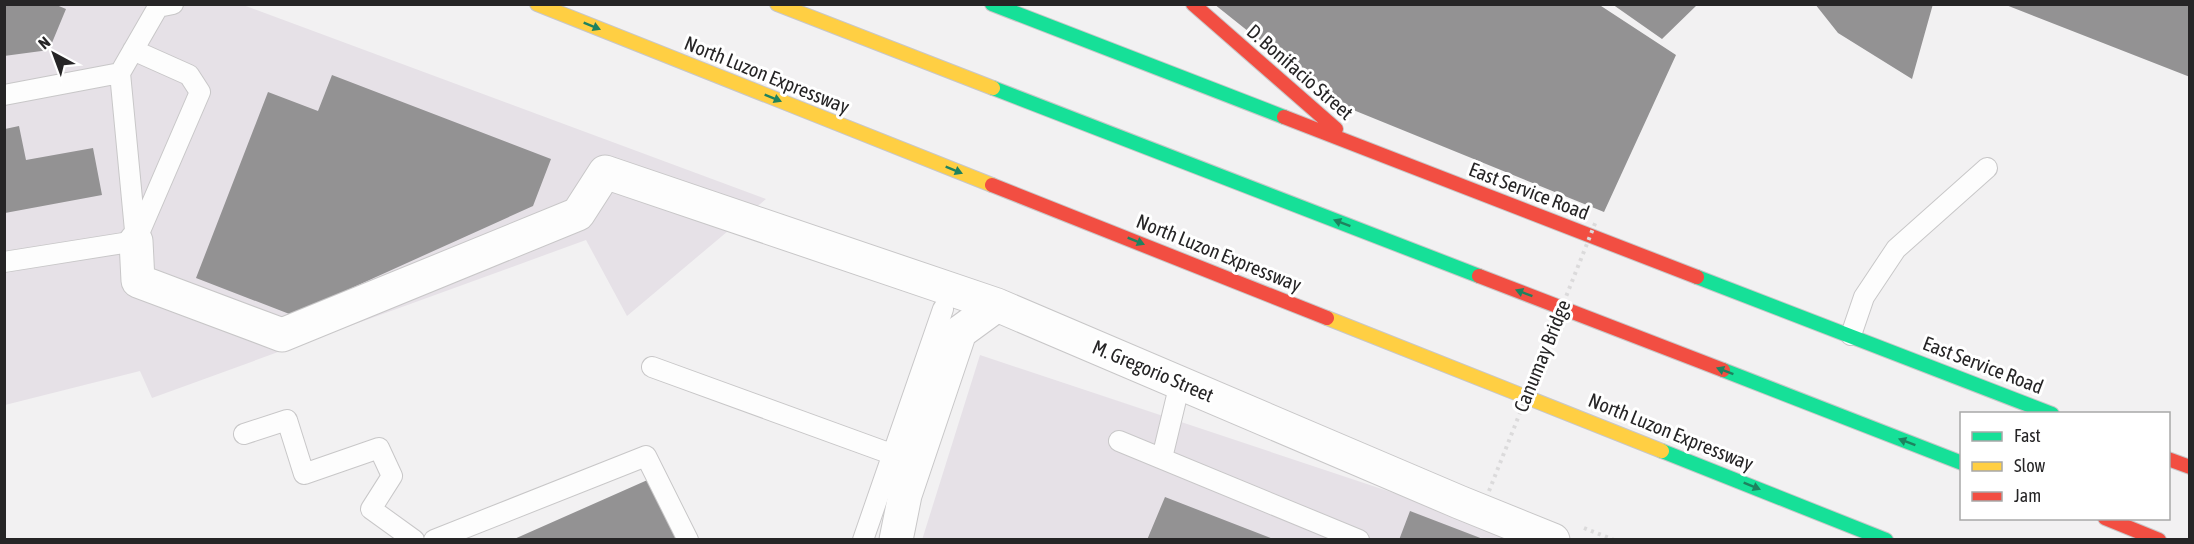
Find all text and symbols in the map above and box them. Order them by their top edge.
street label: D. Bonifacio Street [1243,19,1358,124]
one-way arrow [583,21,601,31]
north arrow [24,24,84,84]
street label: North Luzon Expressway [681,31,853,118]
text: N [35,33,54,53]
one-way arrow [764,94,782,103]
street label: East Service Road [1466,157,1593,224]
one-way arrow [945,165,963,175]
street label: North Luzon Expressway [1133,209,1305,296]
one-way arrow [1333,218,1351,227]
one-way arrow [1127,237,1145,247]
one-way arrow [1514,288,1532,298]
street label: Canumay Bridge [1509,296,1575,415]
street label: East Service Road [1920,331,2047,398]
street label: M. Gregorio Street [1089,335,1217,406]
one-way arrow [1716,366,1734,376]
street label: North Luzon Expressway [1585,388,1757,475]
legend [1960,412,2170,520]
text: Fast [2014,425,2041,446]
one-way arrow [1898,437,1916,446]
text: Slow [2014,455,2045,476]
one-way arrow [1743,482,1761,491]
text: Jam [2014,485,2041,506]

